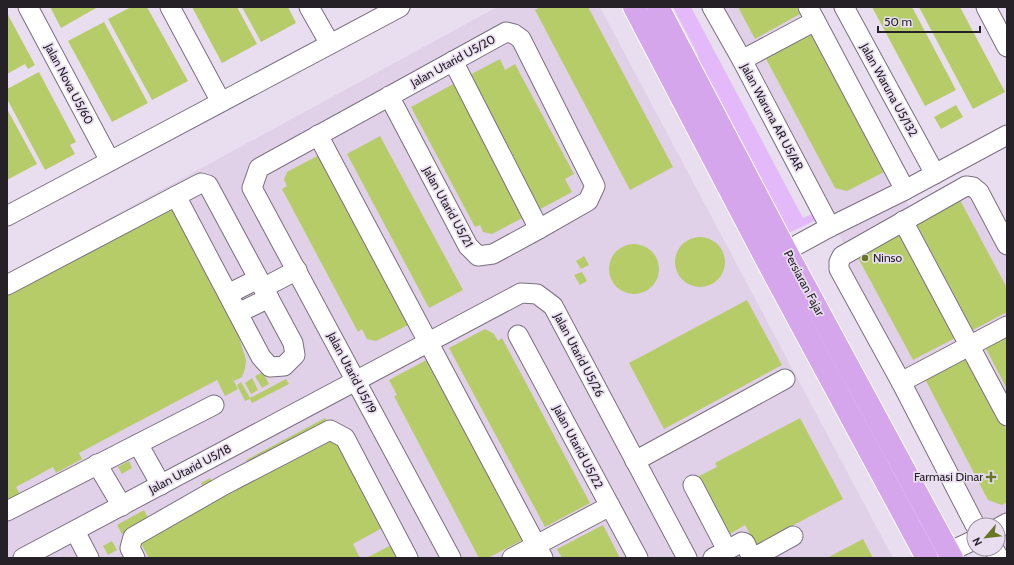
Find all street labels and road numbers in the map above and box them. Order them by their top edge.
street label: Jalan Utarid U5/20 [407,31,498,91]
street label: Jalan Nova U5/60 [41,40,97,127]
street label: Jalan Waruna U5/132 [857,40,921,139]
street label: Jalan Waruna AR U5/AR [737,60,807,173]
street label: Jalan Utarid U5/21 [420,163,477,250]
street label: Persiaran Fajar [781,247,828,318]
street label: Jalan Utarid U5/26 [551,309,608,399]
street label: Jalan Utarid U5/19 [324,328,380,416]
street label: Jalan Utarid U5/22 [550,402,607,491]
street label: Jalan Utarid U5/18 [145,441,233,497]

